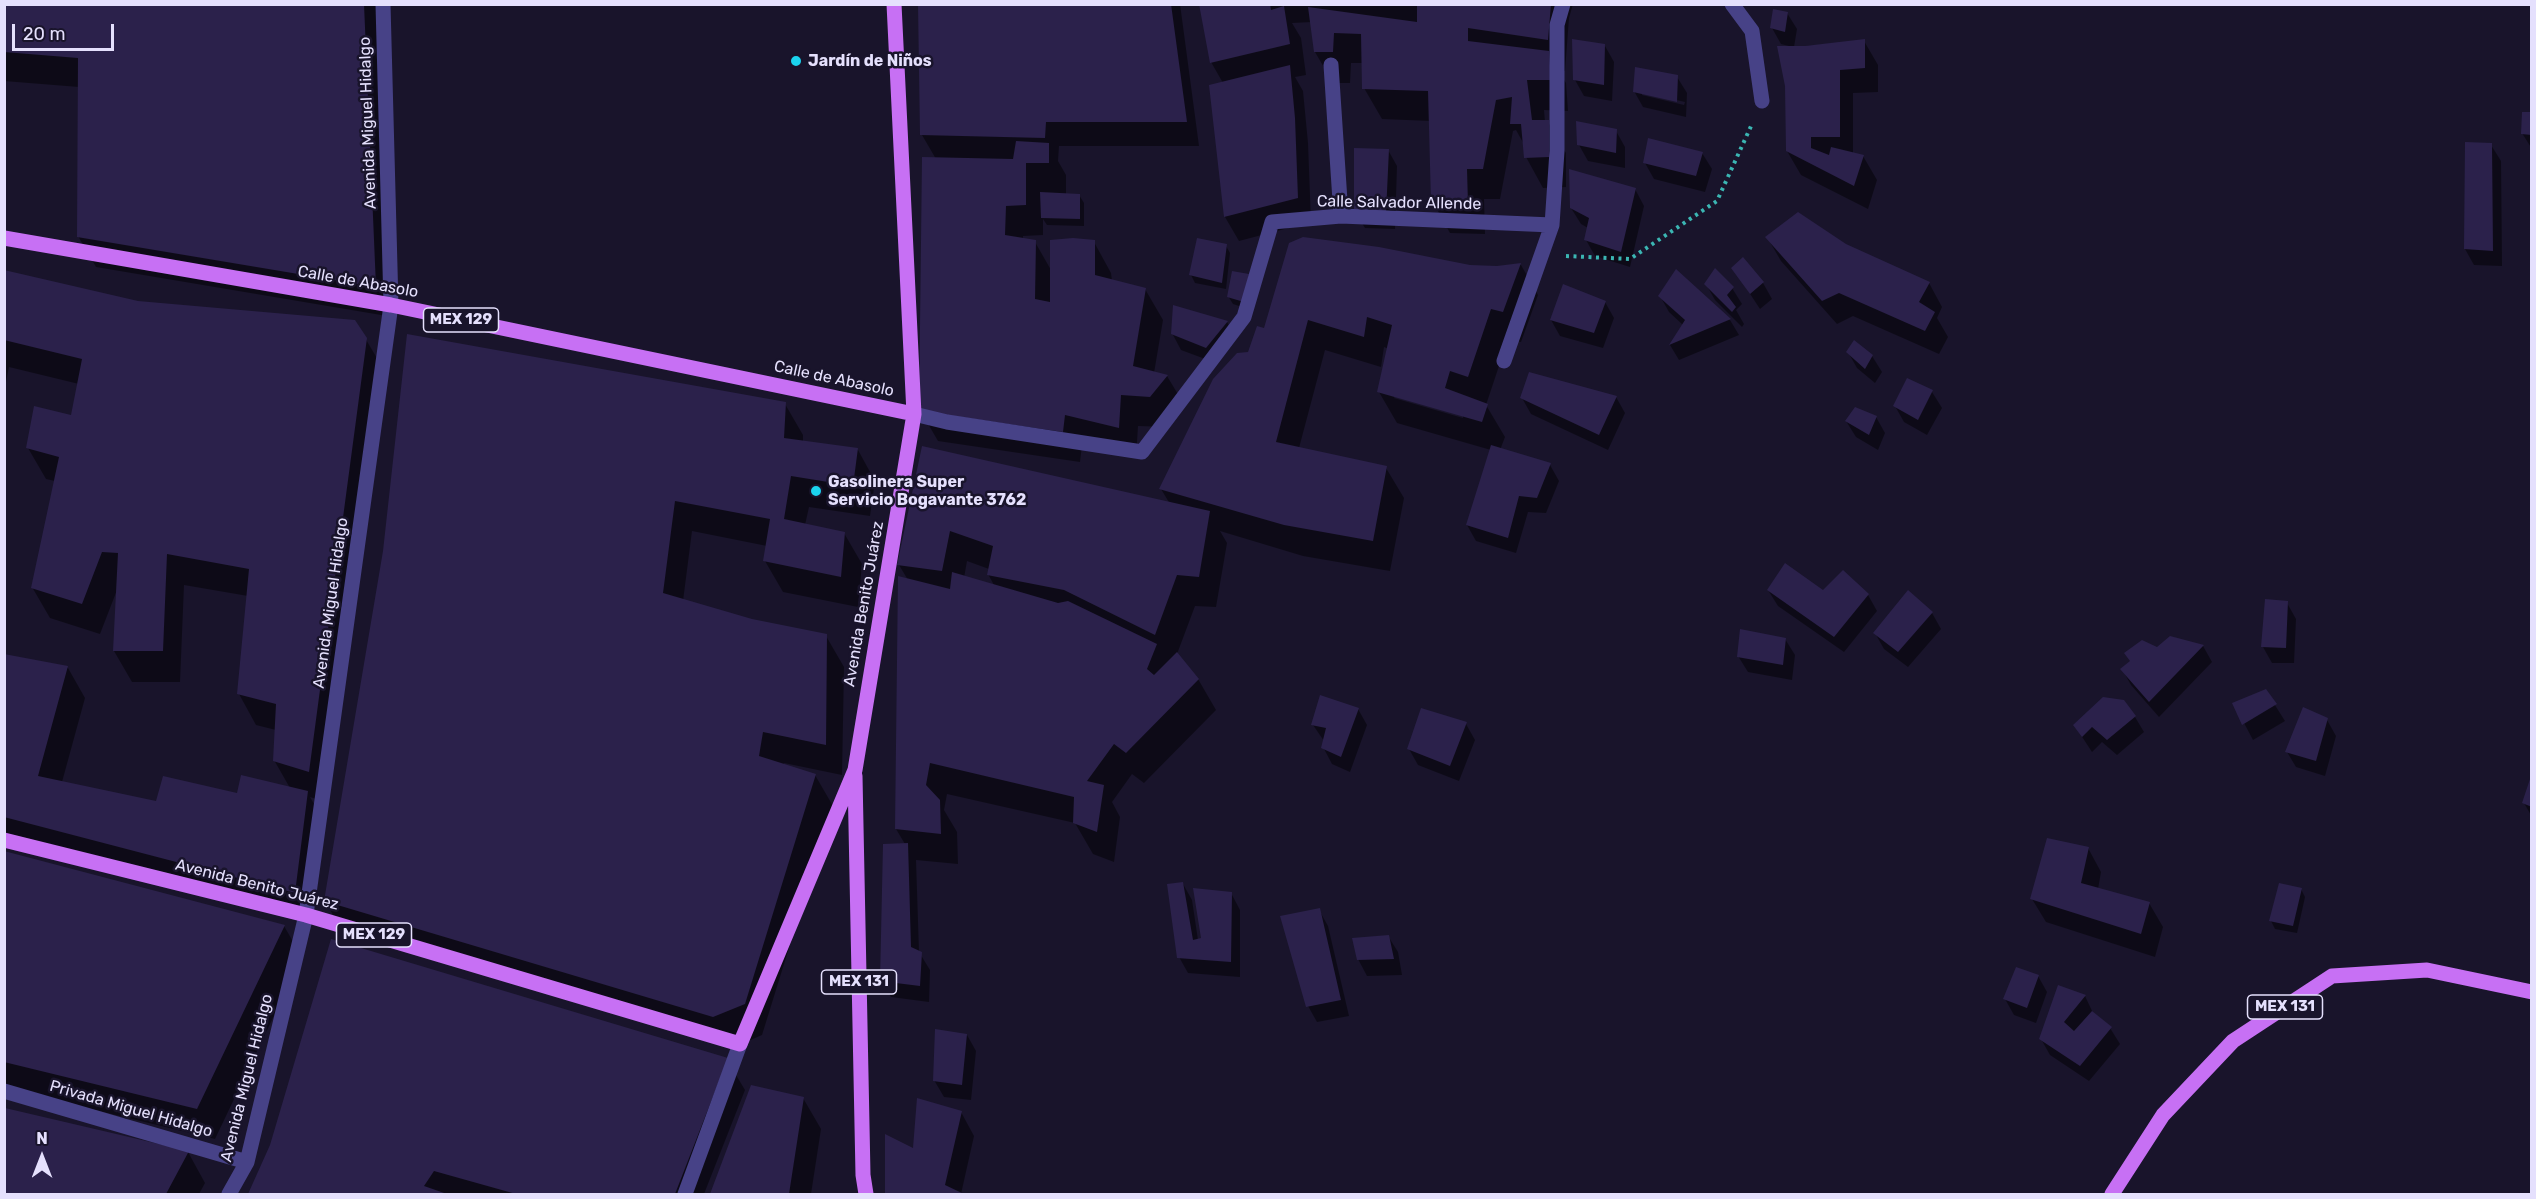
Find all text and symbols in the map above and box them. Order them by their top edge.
scale bar [15,12,117,50]
text: 20 m [23,23,65,45]
street label: Avenida Miguel Hidalgo [355,37,381,209]
place label: Jardín de Niños [808,51,932,71]
marker: Jardín de Niños [789,54,803,68]
street label: Calle Salvador Allende [1317,192,1481,214]
street label: Calle de Abasolo [296,262,420,302]
road number: MEX 129 [424,308,498,332]
street label: Calle de Abasolo [772,357,896,401]
place label: Gasolinera Super Servicio Bogavante 3762 [828,472,1026,510]
marker: Gasolinera Super Servicio Bogavante 3762 [809,484,823,498]
street label: Avenida Miguel Hidalgo [309,516,353,690]
street label: Avenida Benito Juárez [840,520,888,688]
street label: Avenida Benito Juárez [173,855,341,915]
road number: MEX 129 [336,923,412,947]
road number: MEX 131 [822,970,896,994]
street label: Avenida Miguel Hidalgo [217,992,277,1164]
road number: MEX 131 [2248,995,2322,1019]
street label: Privada Miguel Hidalgo [47,1077,215,1141]
north arrow [12,1127,72,1187]
text: N [36,1129,48,1148]

